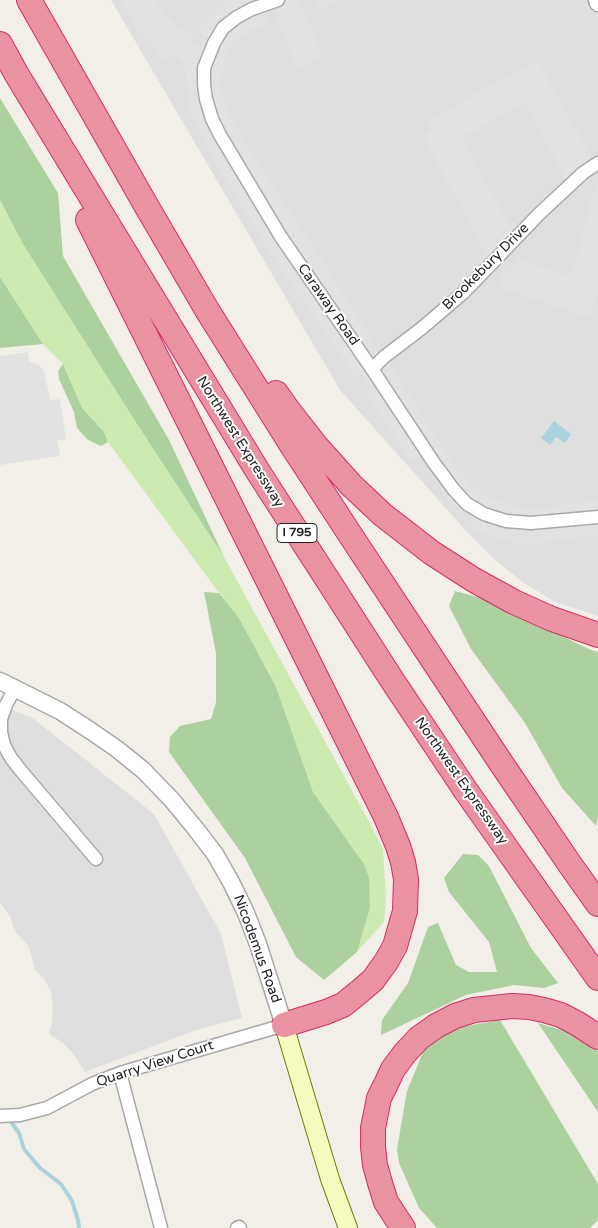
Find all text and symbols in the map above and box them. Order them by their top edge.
street label: Brookebury Drive [439,220,533,314]
street label: Caraway Road [294,261,362,349]
street label: Northwest Expressway [193,373,287,511]
road number: I 795 [277,524,317,542]
street label: Northwest Expressway [411,714,511,848]
street label: Nicodemus Road [230,893,284,1005]
street label: Quarry View Court [94,1037,216,1091]

